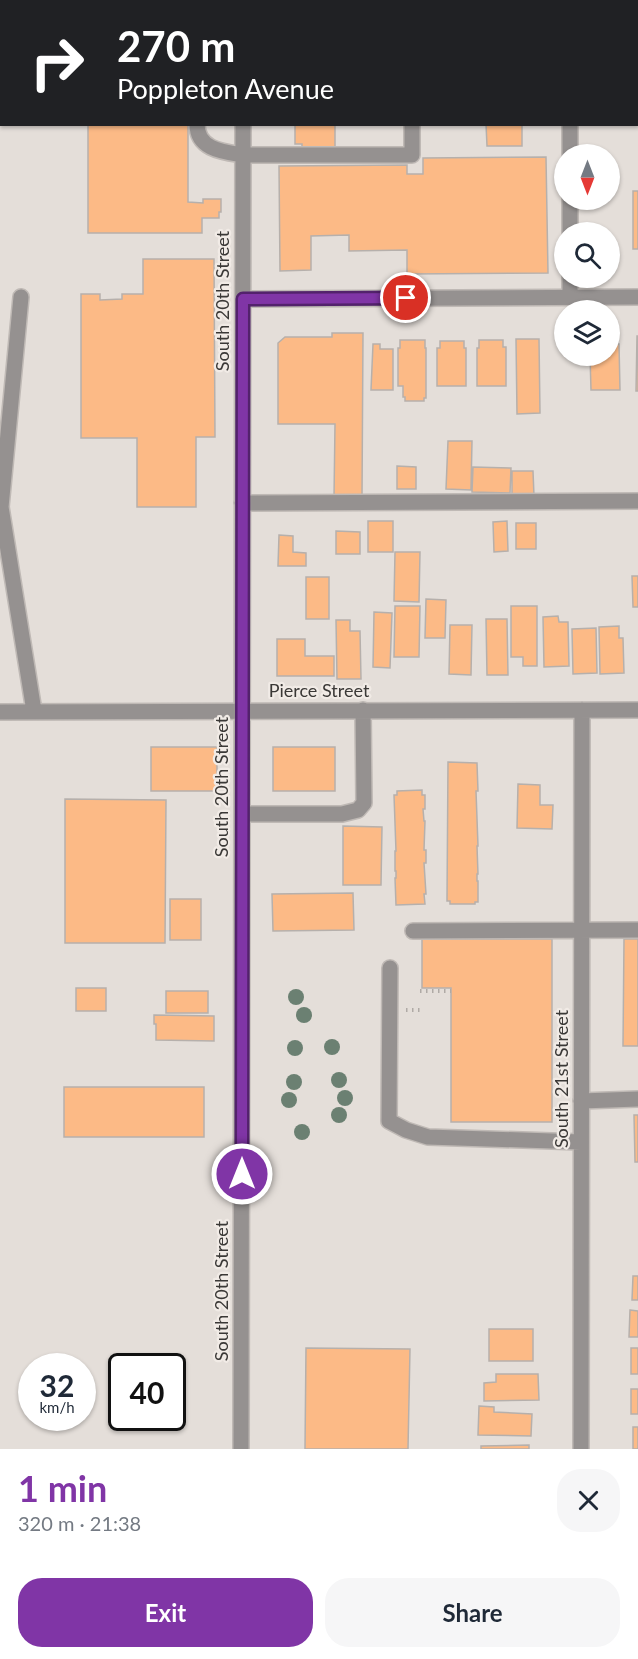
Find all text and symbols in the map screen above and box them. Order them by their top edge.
text: 270 m [117,21,235,71]
icon: right [18,24,96,102]
text: Poppleton Avenue [117,72,334,105]
north arrow [554,144,620,210]
map controls [554,144,620,366]
button: search [554,222,620,288]
street label: South 20th Street [211,230,233,371]
pin [380,272,431,323]
icon: arrive [389,281,422,314]
button: layers [554,300,620,366]
street label: Pierce Street [269,679,370,701]
street label: South 20th Street [210,716,232,857]
street label: South 21st Street [550,1009,572,1148]
position arrow [210,1142,274,1206]
street label: South 20th Street [210,1220,232,1361]
speed limit sign: 40 [108,1353,186,1431]
text: 32 [40,1367,74,1403]
text: km/h [39,1398,75,1416]
text: 1 min [18,1466,107,1510]
button: close [557,1469,620,1532]
text: 320 m · 21:38 [18,1511,141,1535]
button: Exit [18,1578,313,1647]
button: Share [325,1578,620,1647]

